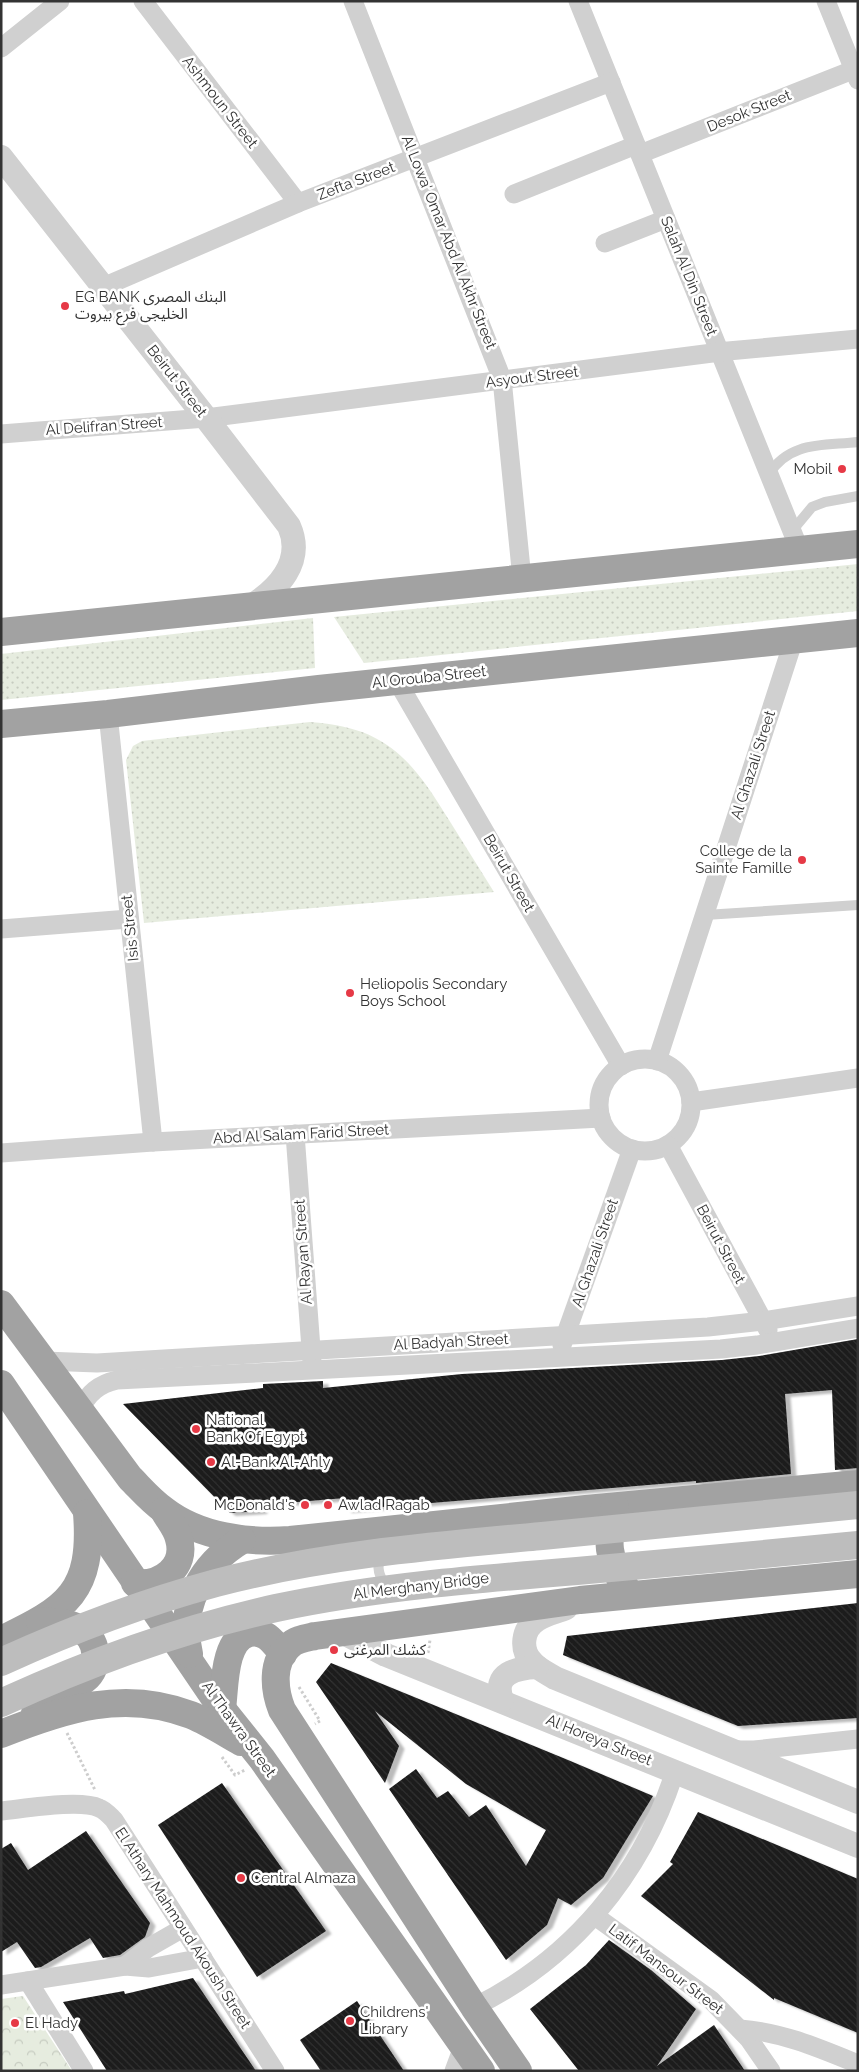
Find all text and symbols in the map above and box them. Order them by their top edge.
street label: Ashmoun Street [178,52,262,152]
street label: Desok Street [704,86,794,136]
street label: Al Lowa' Omar Abd Al Akhr Street [398,132,500,352]
street label: Zefta Street [315,158,397,204]
street label: Salah Al Din Street [657,214,721,338]
place label: EG BANK البنك المصرى الخليجى فرع بيروت [75,288,226,326]
marker: EG BANK البنك المصرى الخليجى فرع بيروت [59,300,71,312]
street label: Beirut Street [143,341,211,421]
street label: Asyout Street [485,362,579,392]
street label: Al Delifran Street [45,413,163,439]
place label: Mobil [793,460,833,478]
marker: Mobil [836,463,848,475]
street label: Al Orouba Street [371,662,487,692]
street label: Al Ghazali Street [727,708,779,822]
street label: Beirut Street [480,831,538,915]
place label: College de la Sainte Famille [695,842,792,877]
marker: College de la Sainte Famille [796,854,808,866]
street label: Isis Street [118,894,142,962]
place label: Heliopolis Secondary Boys School [360,975,507,1010]
marker: Heliopolis Secondary Boys School [344,987,356,999]
street label: Abd Al Salam Farid Street [213,1120,389,1148]
street label: Al Ghazali Street [568,1196,622,1310]
street label: Al Rayan Street [290,1199,316,1305]
street label: Beirut Street [693,1202,749,1286]
street label: Al Badyah Street [393,1330,509,1354]
place label: National Bank Of Egypt [206,1411,305,1446]
marker: National Bank Of Egypt [190,1423,202,1435]
place label: Al-Bank Al-Ahly [221,1453,331,1471]
marker: Al-Bank Al-Ahly [205,1456,217,1468]
place label: McDonald's [214,1496,295,1514]
place label: Awlad Ragab [338,1496,430,1514]
marker: McDonald's [299,1499,311,1511]
marker: Awlad Ragab [322,1499,334,1511]
street label: Al Merghany Bridge [352,1569,490,1603]
place label: كشك المرغنى [344,1641,427,1659]
marker: كشك المرغنى [328,1644,340,1656]
street label: Al Thawra Street [198,1678,280,1780]
street label: Al Horeya Street [543,1711,655,1769]
street label: El Athary Mahmoud Akoush Street [111,1824,255,2032]
place label: Central Almaza [251,1869,356,1887]
marker: Central Almaza [235,1872,247,1884]
street label: Latif Mansour Street [605,1920,727,2018]
place label: Childrens' Library [360,2003,428,2038]
place label: El Hady [25,2014,78,2032]
marker: Childrens' Library [344,2015,356,2027]
marker: El Hady [9,2017,21,2029]

